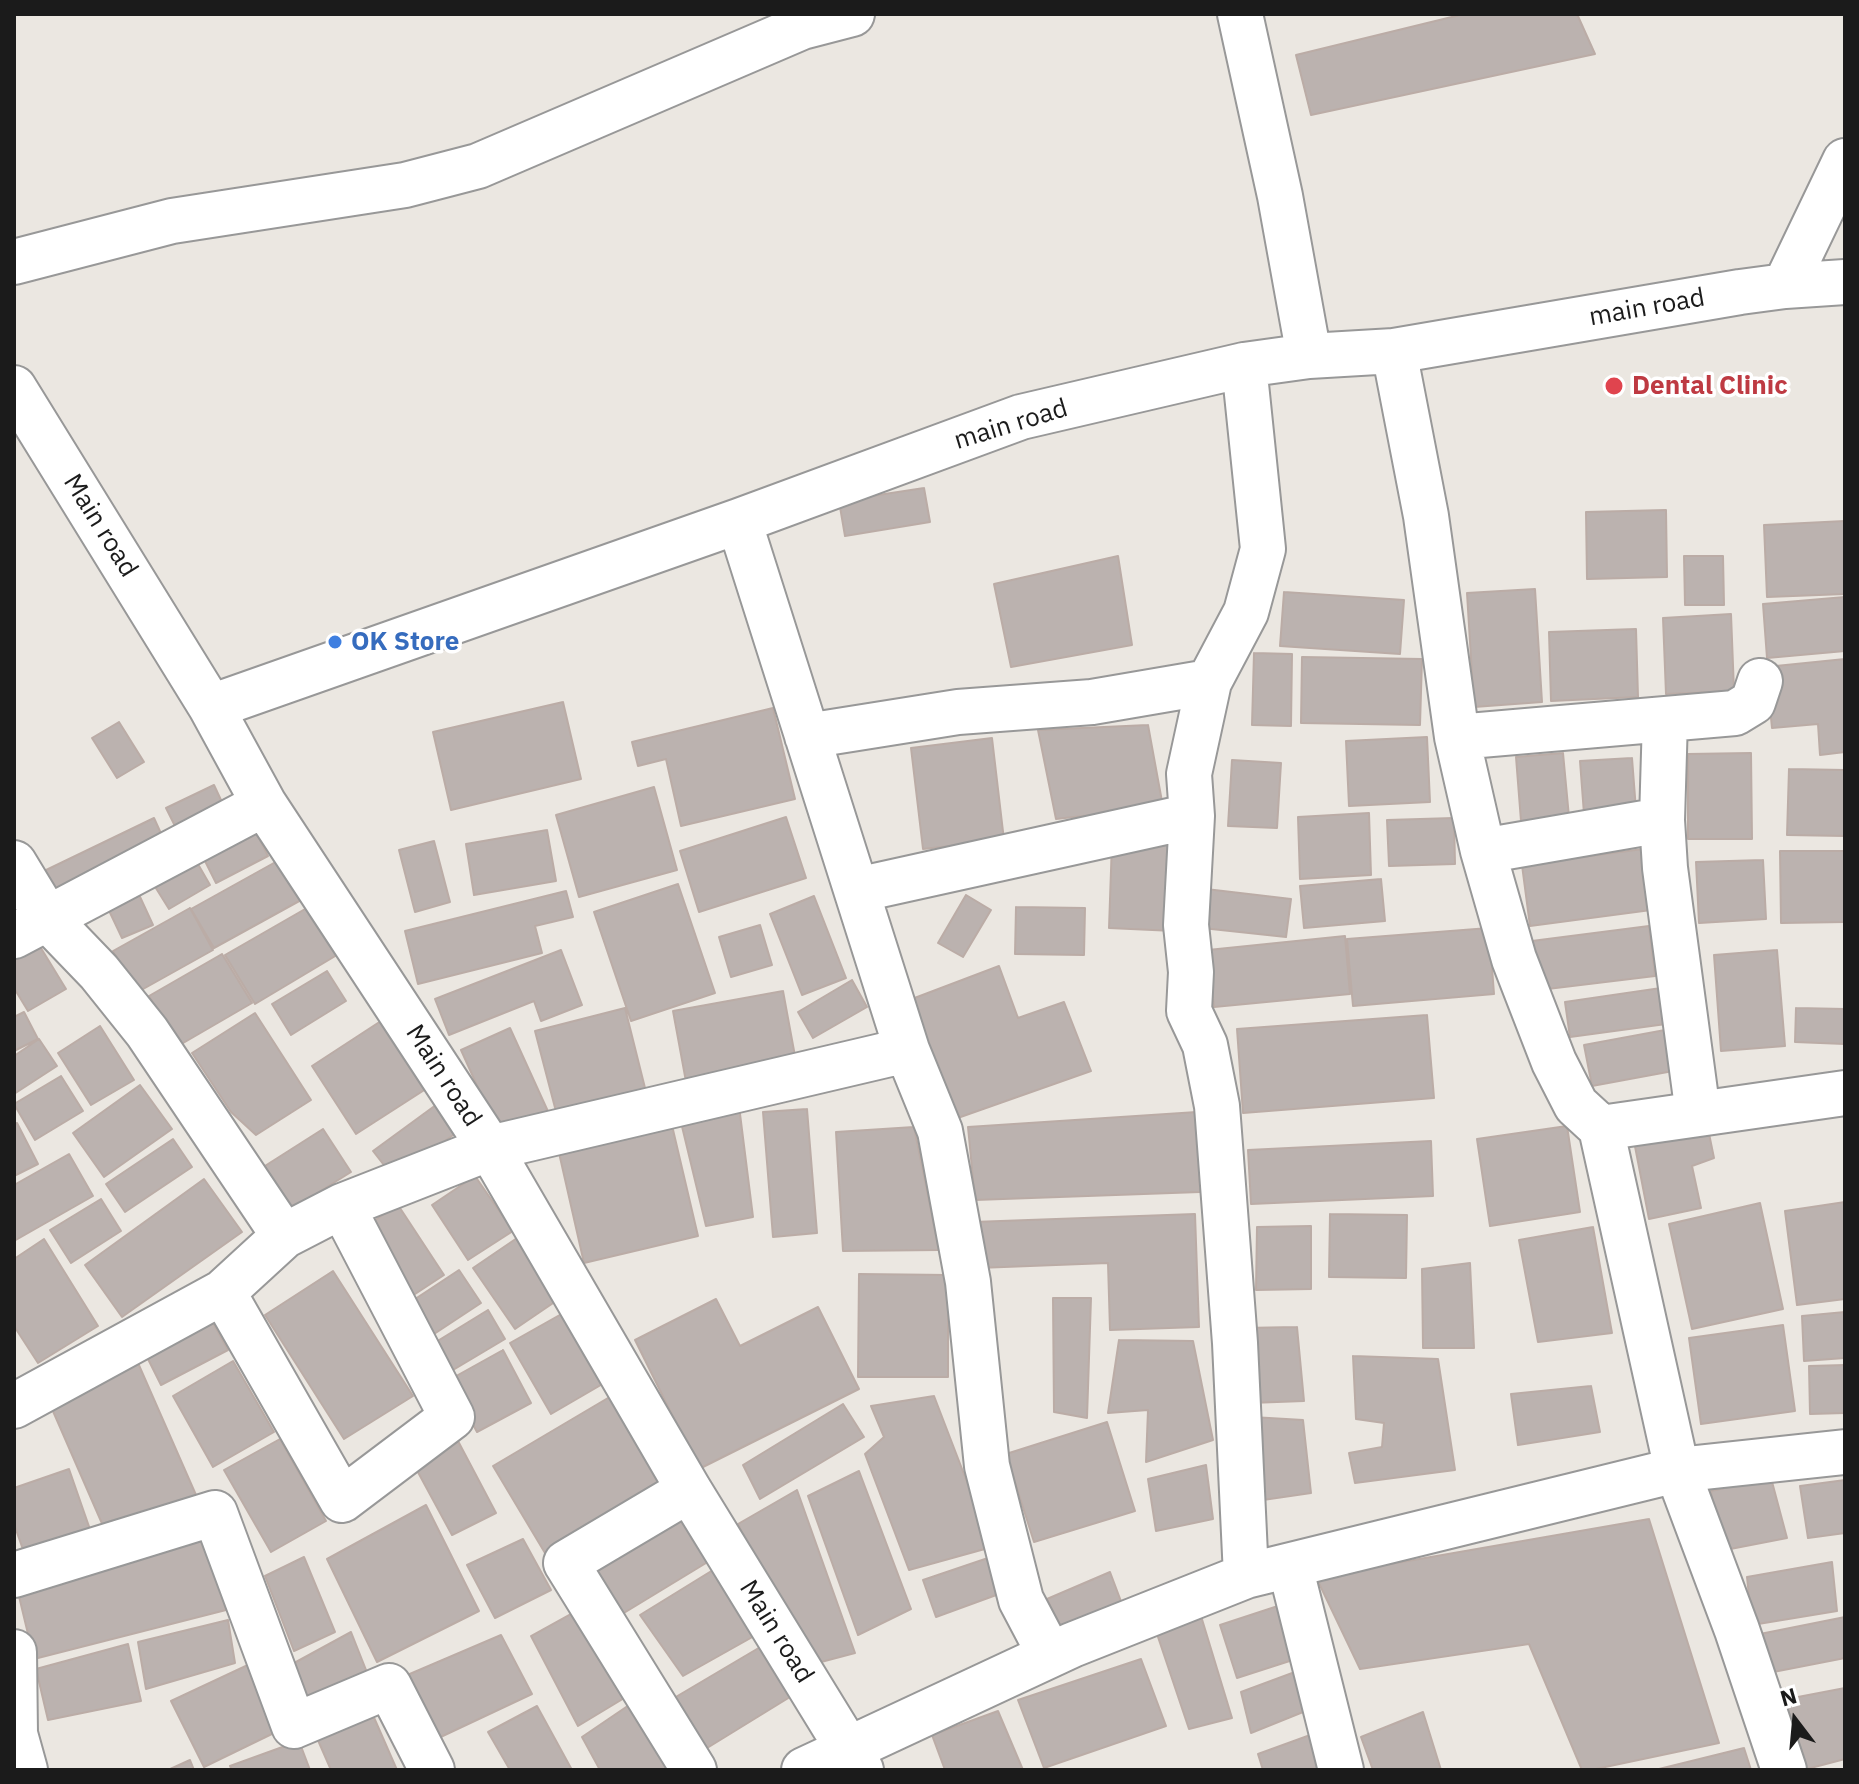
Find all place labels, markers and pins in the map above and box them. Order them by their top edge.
place label: Dental Clinic [1632,370,1788,402]
marker: Dental Clinic [1603,375,1625,397]
place label: OK Store [351,626,459,658]
marker: OK Store [326,633,344,651]

